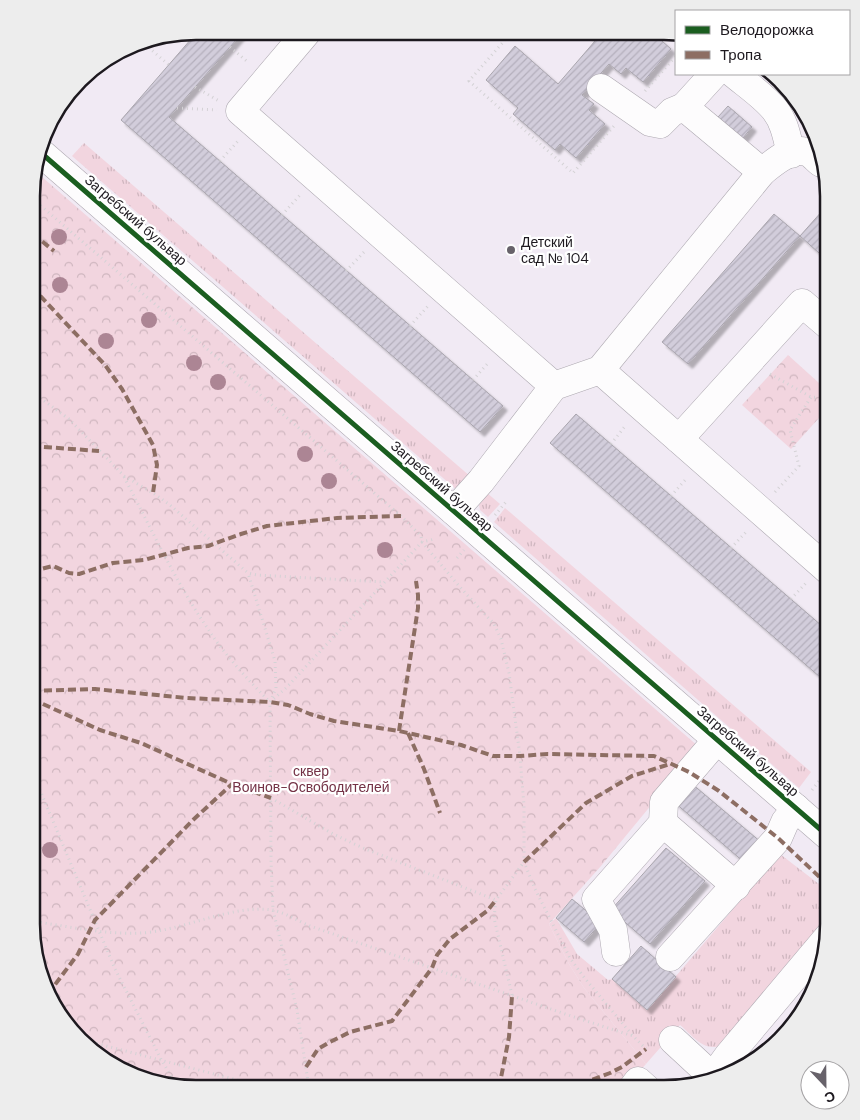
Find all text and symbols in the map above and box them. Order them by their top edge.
legend [675,10,850,75]
text: Велодорожка [720,20,814,40]
text: Тропа [720,45,762,65]
street label: Загребский бульвар [81,171,191,270]
place label: Детский сад № 104 [521,233,589,267]
marker: Детский сад № 104 [505,244,517,256]
street label: Загребский бульвар [387,437,497,536]
street label: Загребский бульвар [693,702,803,801]
park label: сквер Воинов-Освободителей [232,762,390,796]
north arrow [800,1060,850,1110]
text: С [822,1087,838,1107]

